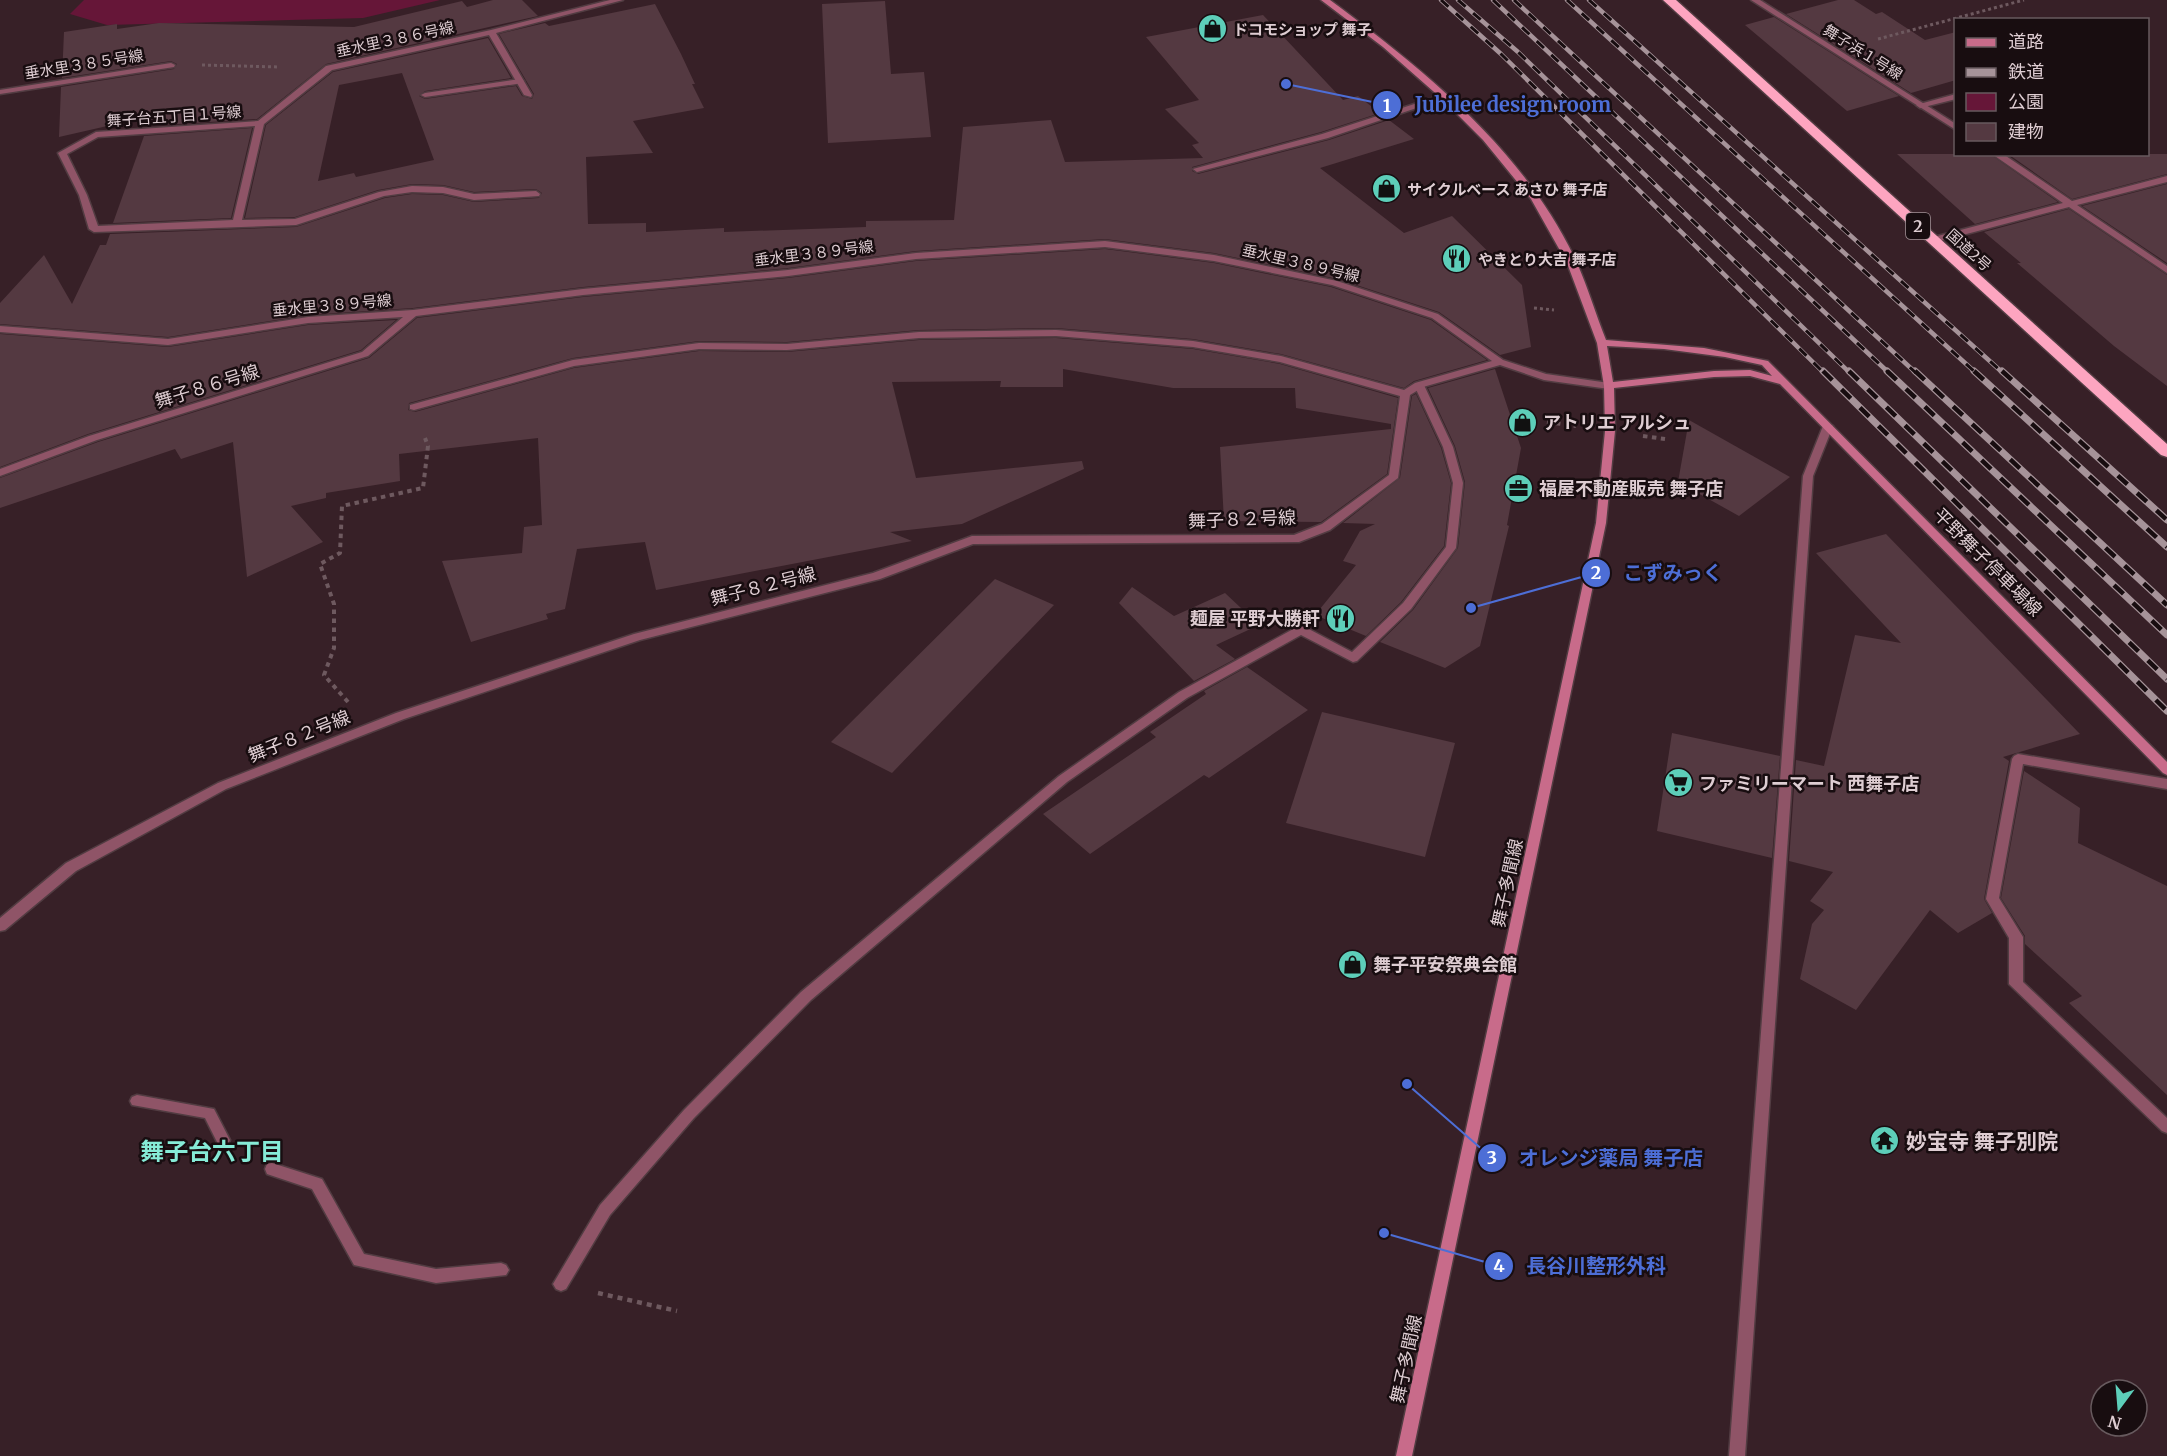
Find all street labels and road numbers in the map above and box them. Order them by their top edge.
street label: 垂水里３８６号線 [334,17,456,61]
street label: 舞子浜１号線 [1820,20,1906,84]
street label: 垂水里３８５号線 [23,45,145,83]
street label: 舞子台五丁目１号線 [106,102,242,130]
road number: 2 [1906,213,1930,239]
street label: 国道2号 [1943,225,1995,275]
street label: 垂水里３８９号線 [753,236,875,270]
street label: 垂水里３８９号線 [1240,240,1362,286]
street label: 垂水里３８９号線 [271,290,393,320]
street label: 舞子８６号線 [152,359,262,413]
street label: 平野舞子停車場線 [1929,503,2047,621]
street label: 舞子８２号線 [1188,506,1296,532]
street label: 舞子８２号線 [708,562,818,610]
street label: 舞子８２号線 [245,705,353,767]
street label: 舞子多聞線 [1486,837,1528,929]
street label: 舞子多聞線 [1385,1313,1427,1405]

